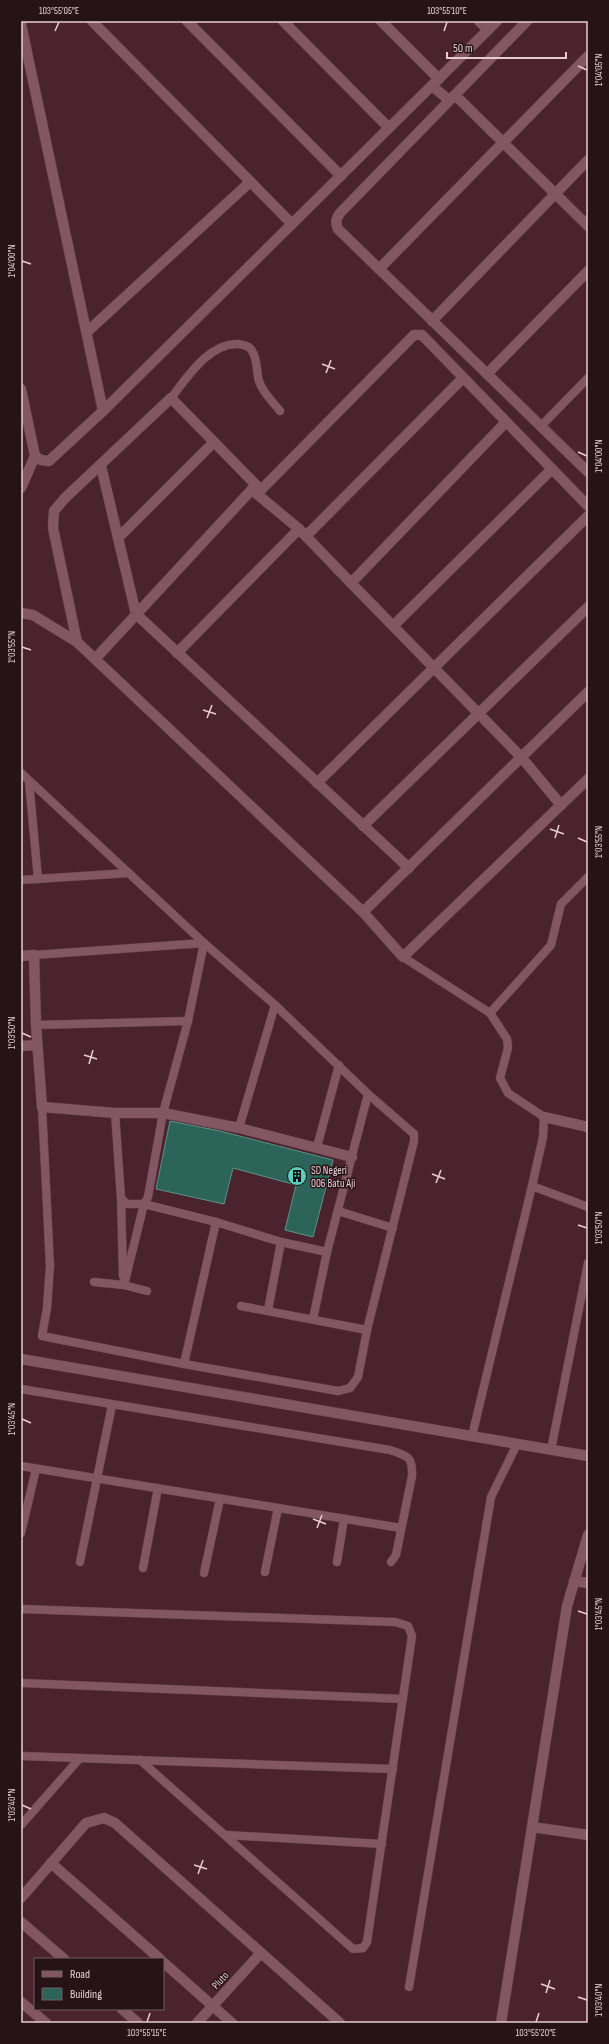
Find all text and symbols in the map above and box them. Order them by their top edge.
text: 103°55'05"E [39,5,79,17]
text: 103°55'10"E [427,5,467,17]
scale bar [447,34,566,60]
text: 50 m [453,41,473,56]
text: 1°04'05"N [593,54,605,86]
text: 1°04'00"N [6,244,18,278]
text: 1°04'00"N [593,439,605,473]
text: 1°03'55"N [6,631,18,663]
text: 1°03'55"N [593,826,605,858]
text: 1°03'50"N [6,1017,18,1049]
place label: SD Negeri 006 Batu Aji [311,1164,355,1190]
building icon: SD Negeri 006 Batu Aji [286,1165,308,1187]
text: 1°03'50"N [593,1212,605,1244]
text: 1°03'45"N [6,1403,18,1435]
text: 1°03'45"N [593,1598,605,1630]
text: 1°03'40"N [6,1789,18,1821]
legend [34,1958,164,2010]
text: Road [70,1967,90,1982]
street label: Pluto [209,1969,232,1992]
text: 1°03'40"N [593,1984,605,2016]
text: Building [70,1987,102,2002]
text: 103°55'15"E [127,2027,167,2039]
text: 103°55'20"E [516,2027,556,2039]

